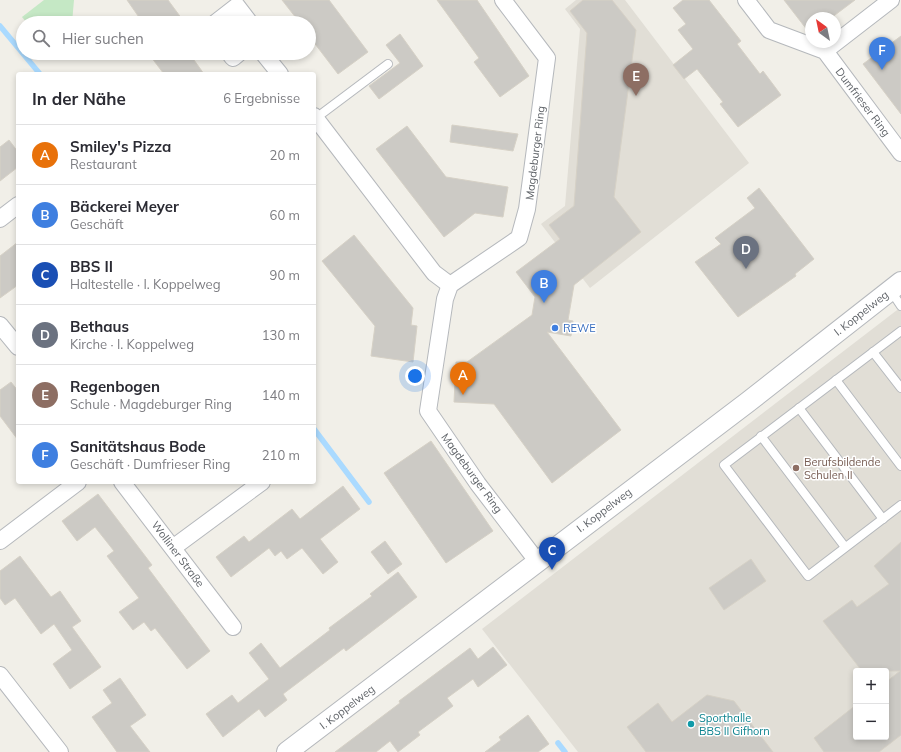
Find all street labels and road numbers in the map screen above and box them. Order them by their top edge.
street label: Dumfrieser Ring [833,65,893,139]
street label: Magdeburger Ring [522,105,548,201]
street label: I. Koppelweg [831,287,891,339]
street label: Magdeburger Ring [438,430,506,516]
street label: I. Koppelweg [574,485,634,535]
street label: Wolliner Straße [149,518,207,590]
street label: I. Koppelweg [317,682,377,732]

